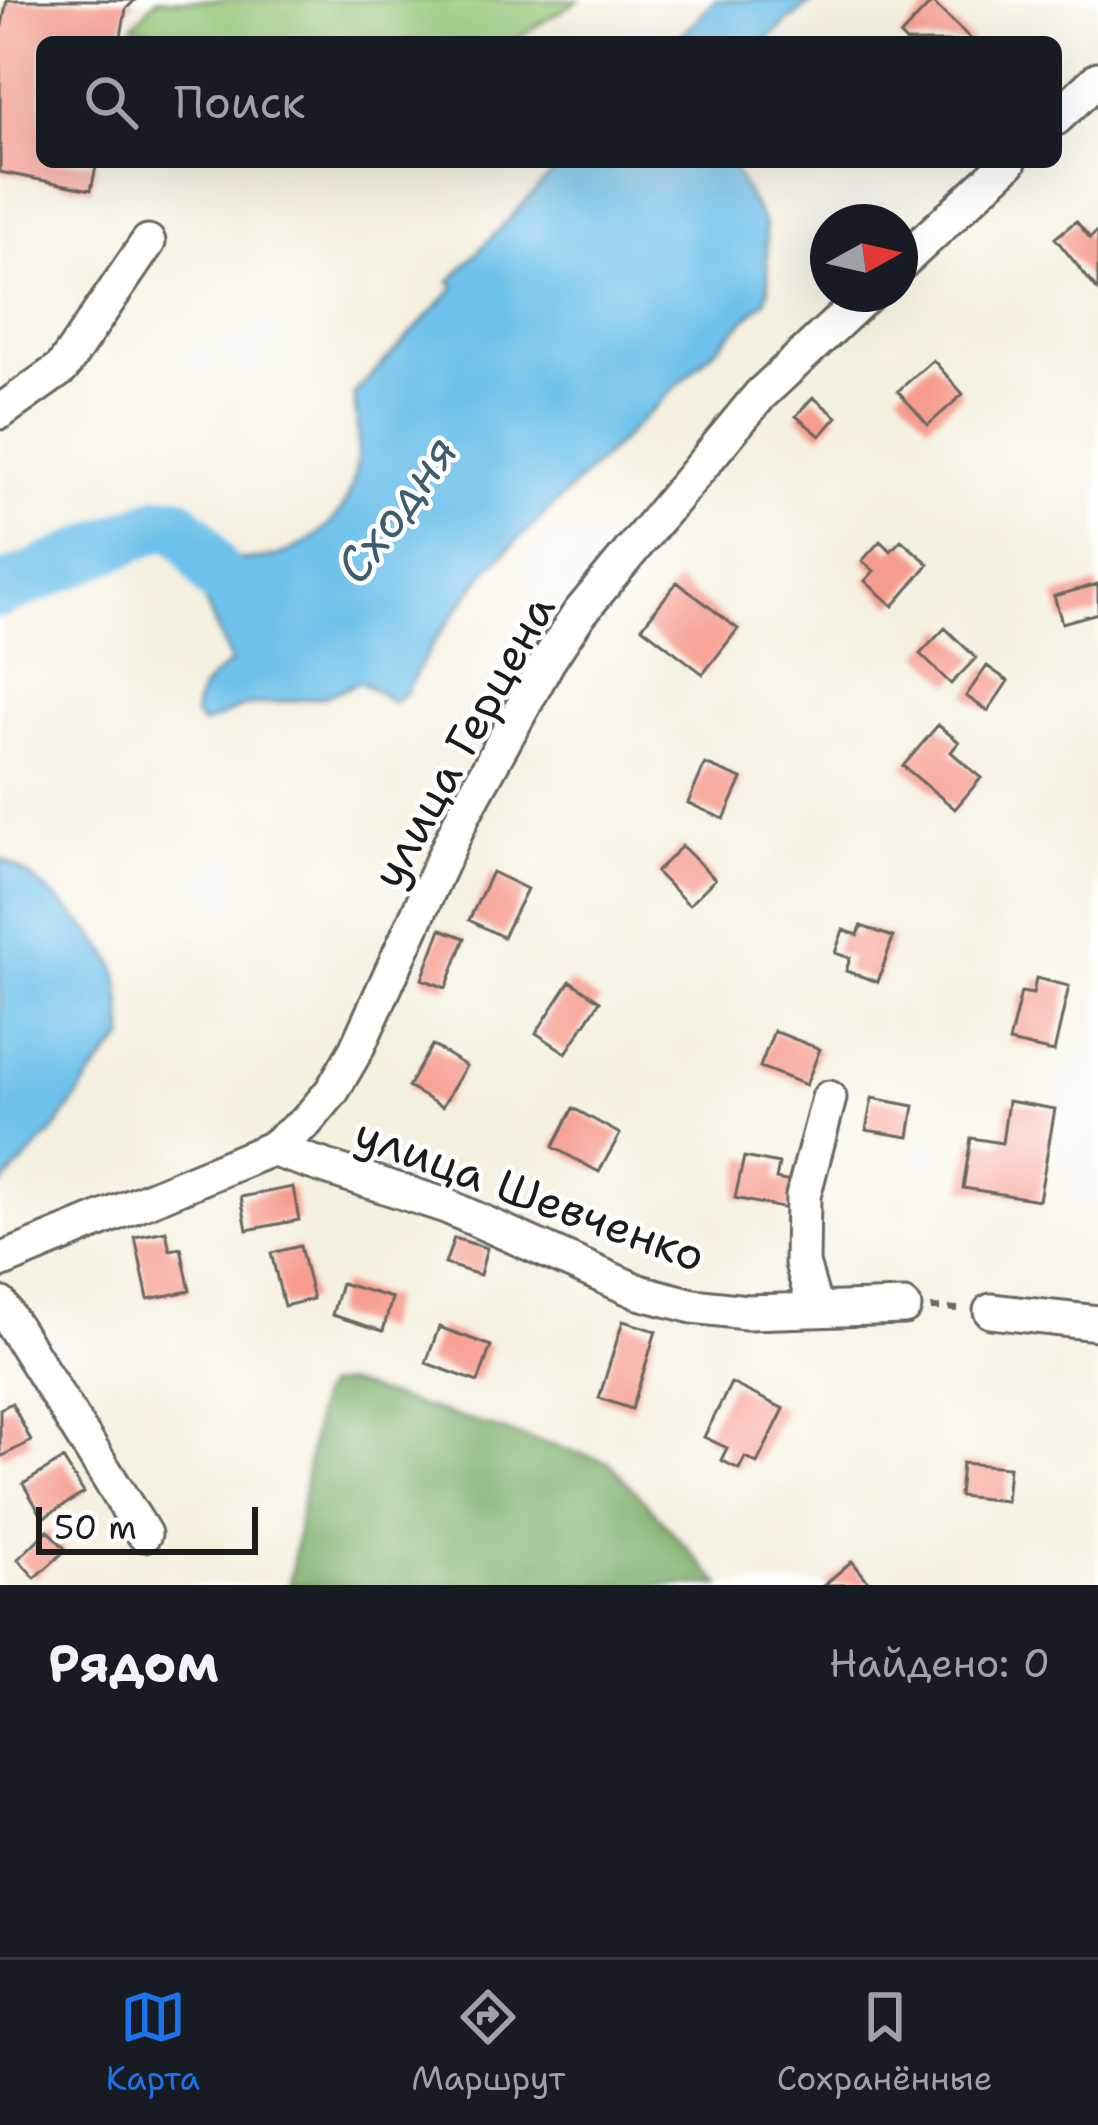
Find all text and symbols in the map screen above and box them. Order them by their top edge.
search box [36,36,1062,168]
icon: search [78,69,144,135]
text: Поиск [174,72,305,132]
north arrow [810,204,918,312]
water label: Сходня [321,422,471,596]
street label: улица Герцена [358,584,568,898]
street label: улица Шевченко [347,1103,713,1285]
scale bar [36,1501,258,1554]
text: 50 m [54,1505,137,1550]
text: Рядом [48,1629,219,1697]
text: Найдено: 0 [829,1637,1050,1689]
tab: Карта [106,1984,200,2101]
tab: Маршрут [411,1984,565,2101]
tab: Сохранённые [777,1984,992,2101]

